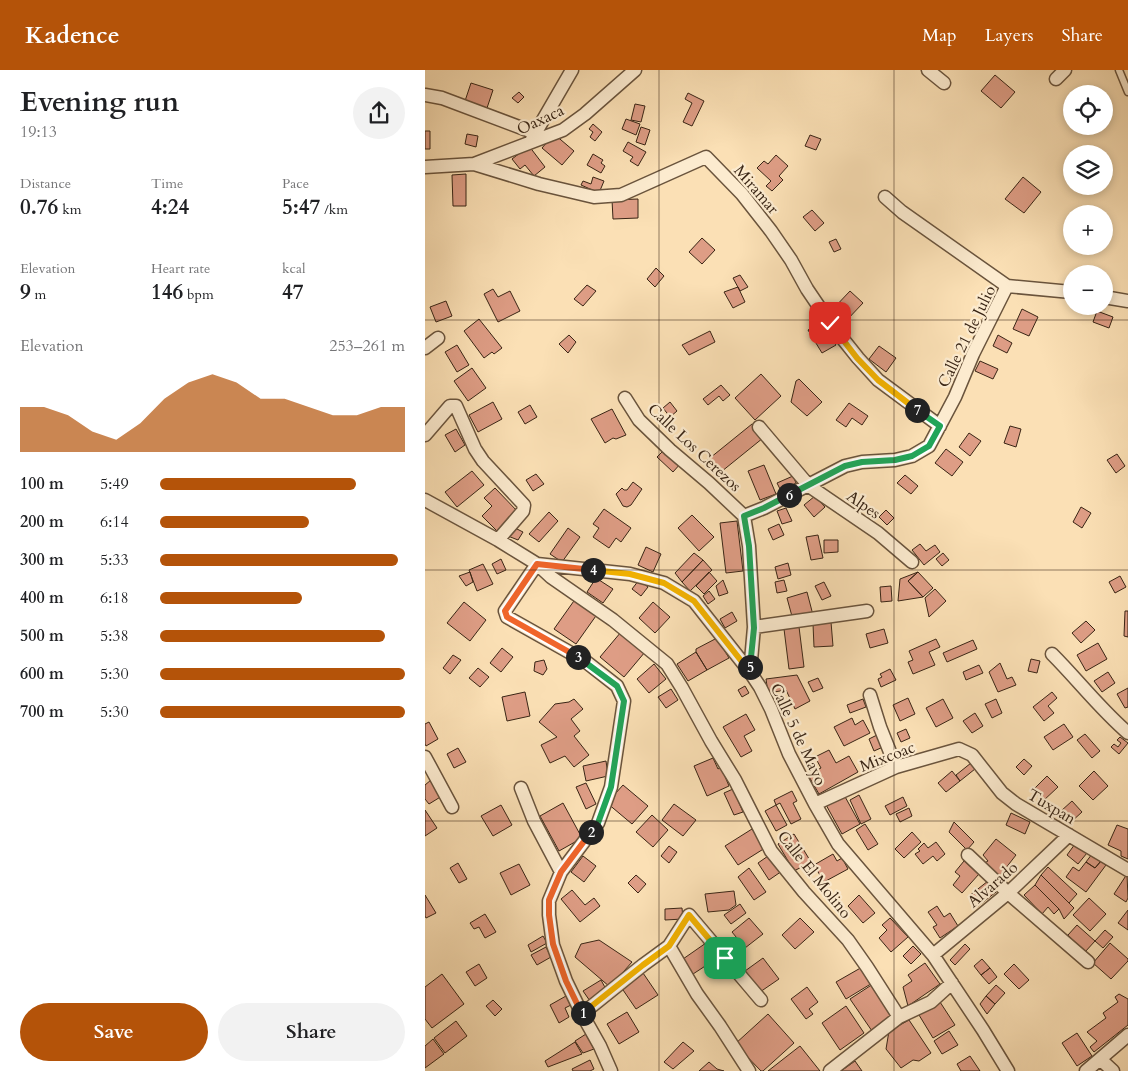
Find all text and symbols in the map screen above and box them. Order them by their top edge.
text: Kadence [25,19,120,52]
text: Map [922,23,957,48]
text: Layers [985,23,1034,48]
text: Share [1062,23,1103,48]
text: Evening run [20,83,179,121]
map controls [1063,85,1113,315]
button: locate [1063,85,1113,135]
button: share [353,87,405,139]
street label: Oaxaca [513,99,568,140]
text: 19:13 [20,121,57,143]
button: layers [1063,145,1113,195]
street label: Miramar [729,160,784,219]
text: Distance [20,174,71,193]
text: Time [151,174,183,193]
text: Pace [282,174,309,193]
text: 0.76 [20,193,58,222]
text: 4:24 [151,193,189,222]
text: 5:47 [282,193,320,222]
text: km [58,200,81,219]
text: /km [320,200,348,219]
button: + [1063,205,1113,255]
text: Elevation [20,259,76,278]
text: Heart rate [151,259,210,278]
text: kcal [282,259,306,278]
button: − [1063,265,1113,315]
text: 9 [20,278,31,307]
text: 146 [151,278,183,307]
text: 47 [282,278,304,307]
street label: Calle 21 de Julio [933,281,1001,391]
text: m [31,285,46,304]
text: bpm [183,285,214,304]
pin [809,302,851,344]
icon: check [816,309,844,337]
text: Elevation [20,335,84,357]
text: 253–261 m [329,335,405,357]
pin: 7 [905,398,929,422]
street label: Calle Los Cerezos [643,399,746,497]
text: 7 [914,401,921,420]
text: 100 m [20,473,64,495]
text: 5:49 [100,473,129,495]
pin: 6 [777,482,801,508]
street label: Alpes [842,485,885,524]
text: 6 [786,486,793,505]
text: 200 m [20,511,64,533]
text: 6:14 [100,511,129,533]
text: 300 m [20,549,64,571]
text: 5:33 [100,549,129,571]
pin: 4 [581,558,605,582]
text: 4 [590,561,597,580]
text: 400 m [20,587,64,609]
text: 6:18 [100,587,129,609]
text: 500 m [20,625,64,647]
text: 5:38 [100,625,129,647]
pin: 3 [565,644,591,670]
text: 3 [575,648,582,667]
pin: 5 [737,654,763,680]
text: 5 [747,658,754,677]
text: 600 m [20,663,64,685]
text: 5:30 [100,663,129,685]
street label: Calle 5 de Mayo [765,680,832,789]
text: 700 m [20,701,64,723]
text: 5:30 [100,701,129,723]
street label: Mixcoac [856,736,918,778]
street label: Tuxpan [1023,784,1080,830]
pin: 2 [579,820,603,844]
text: 2 [588,823,595,842]
street label: Calle El Molino [772,826,857,923]
street label: Alvarado [963,856,1023,913]
pin [704,937,746,979]
icon: arrive [711,944,739,972]
pin: 1 [571,1000,595,1026]
button: Save [20,1003,208,1061]
button: Share [218,1003,405,1061]
text: 1 [580,1004,587,1023]

